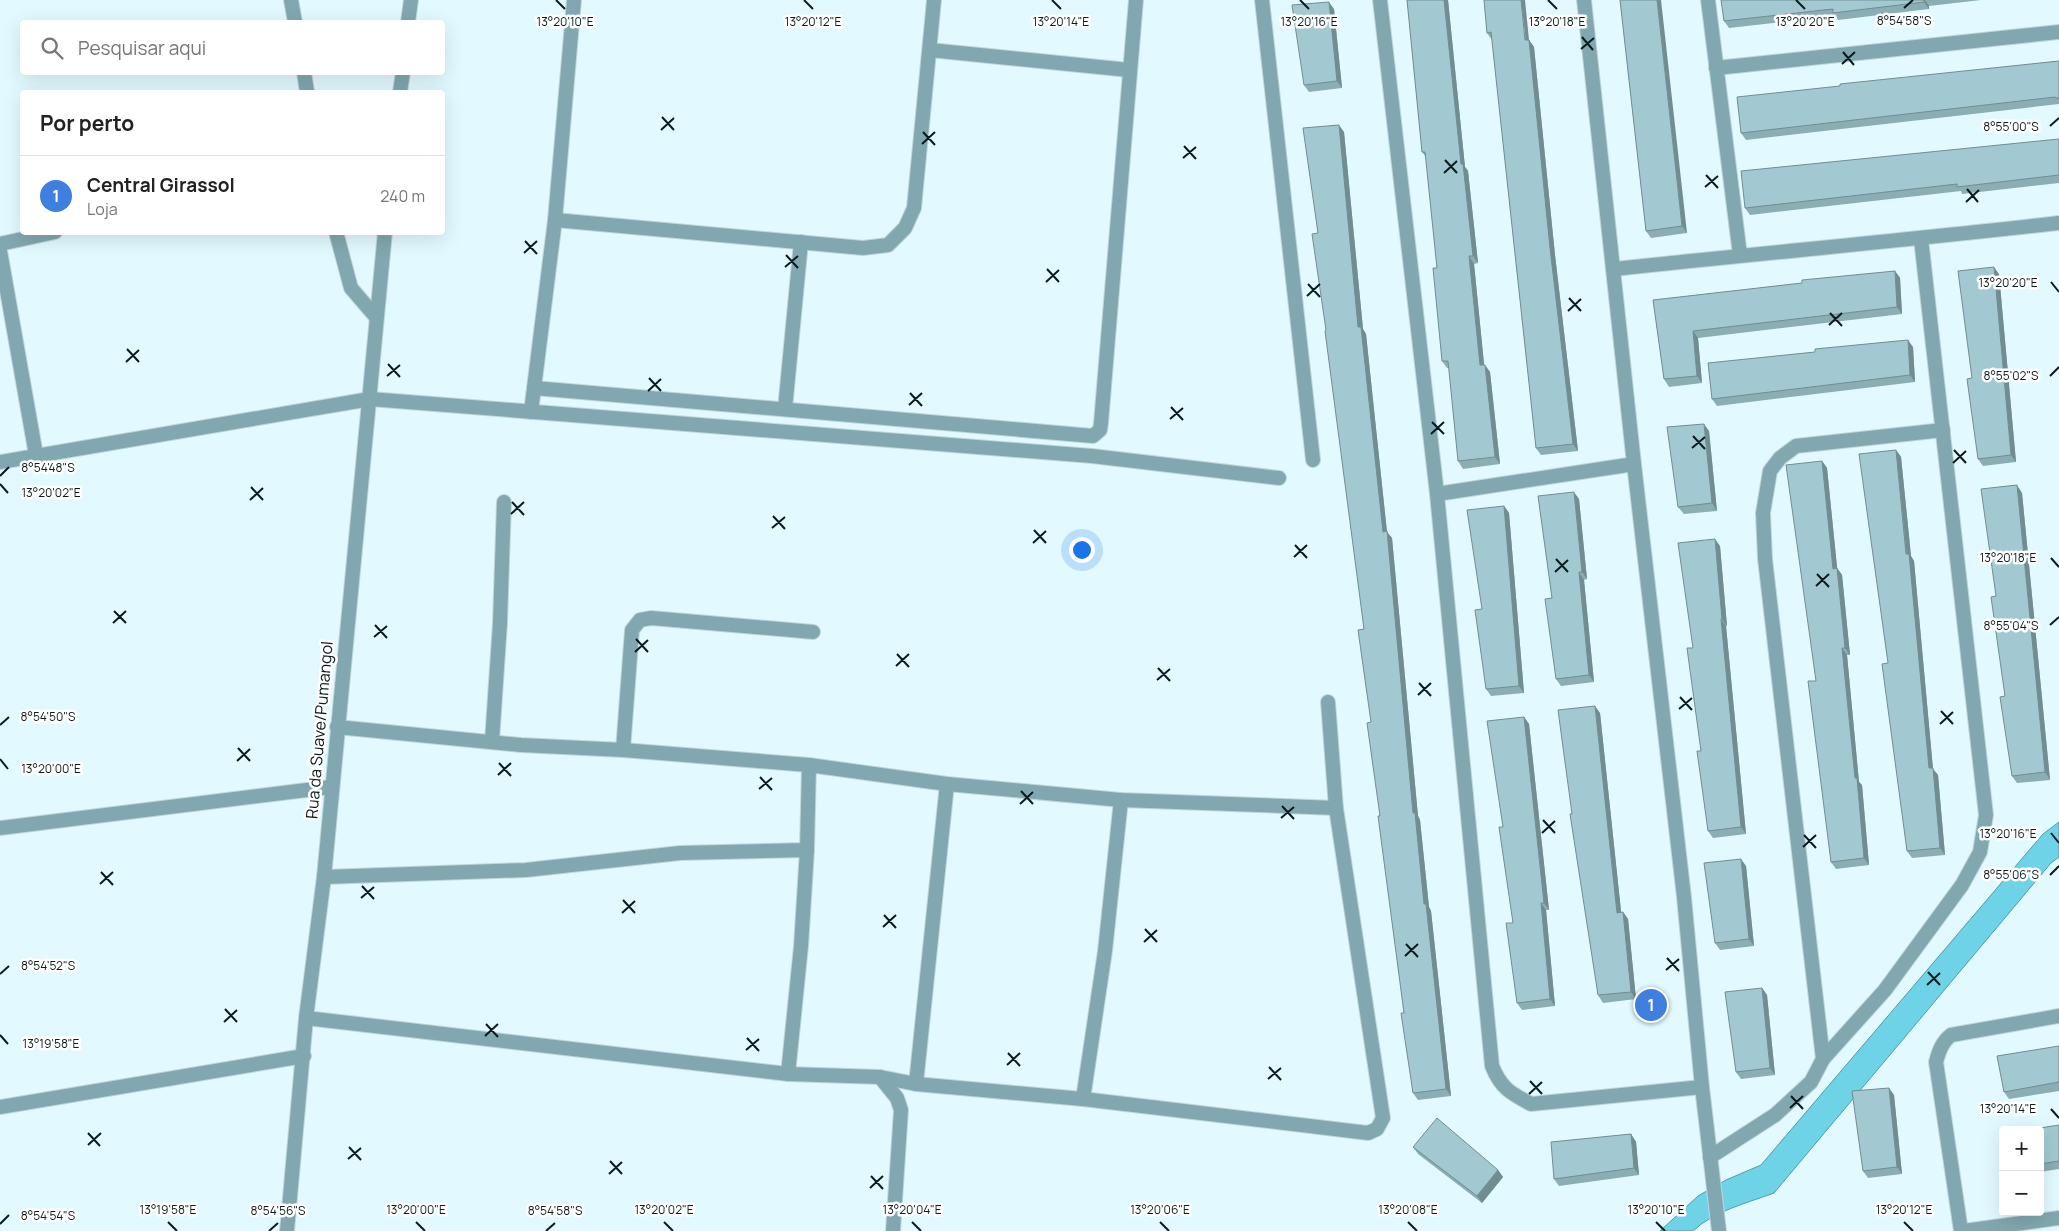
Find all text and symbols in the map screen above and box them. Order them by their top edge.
text: 8°54'58"S [1877,12,1931,29]
text: 13°20'10"E [537,13,594,30]
text: 13°20'12"E [785,13,841,30]
text: 13°20'14"E [1033,13,1089,30]
text: 13°20'16"E [1280,13,1338,30]
text: 13°20'18"E [1529,13,1585,30]
text: 13°20'20"E [1775,13,1835,30]
search box [20,20,445,75]
icon: search [38,34,66,62]
text: Pesquisar aqui [78,35,206,61]
text: Por perto [40,109,134,137]
text: 8°55'00"S [1983,118,2039,135]
text: Central Girassol [87,172,235,198]
text: 1 [52,185,60,207]
text: 240 m [380,185,425,207]
text: Loja [87,198,118,220]
text: 13°20'20"E [1978,274,2038,291]
text: 8°55'02"S [1983,367,2039,384]
text: 8°54'48"S [21,459,75,476]
text: 13°20'02"E [21,484,81,501]
your location [1069,537,1095,563]
text: 13°20'18"E [1980,549,2036,566]
text: 8°55'04"S [1984,617,2038,634]
street label: Rua da Suave/Pumangol [300,640,338,820]
text: 8°54'50"S [21,708,75,725]
text: 13°20'00"E [21,760,81,777]
text: 13°20'16"E [1979,825,2037,842]
text: 8°55'06"S [1983,866,2039,883]
text: 8°54'52"S [21,957,75,974]
pin: 1 [1635,986,1667,1024]
text: 13°19'58"E [23,1035,80,1052]
text: 13°20'14"E [1980,1100,2036,1117]
map controls [1999,1126,2044,1216]
button: + [1999,1126,2044,1171]
button: − [1999,1171,2044,1216]
text: 13°19'58"E [140,1201,197,1218]
text: 13°20'00"E [386,1201,446,1218]
text: 13°20'02"E [634,1201,694,1218]
text: 13°20'04"E [882,1201,942,1218]
text: 13°20'06"E [1130,1201,1190,1218]
text: 13°20'08"E [1378,1201,1438,1218]
text: 13°20'10"E [1628,1201,1685,1218]
text: 13°20'12"E [1876,1201,1932,1218]
text: 8°54'56"S [250,1202,306,1219]
text: 8°54'58"S [528,1202,582,1219]
text: 8°54'54"S [21,1207,75,1224]

